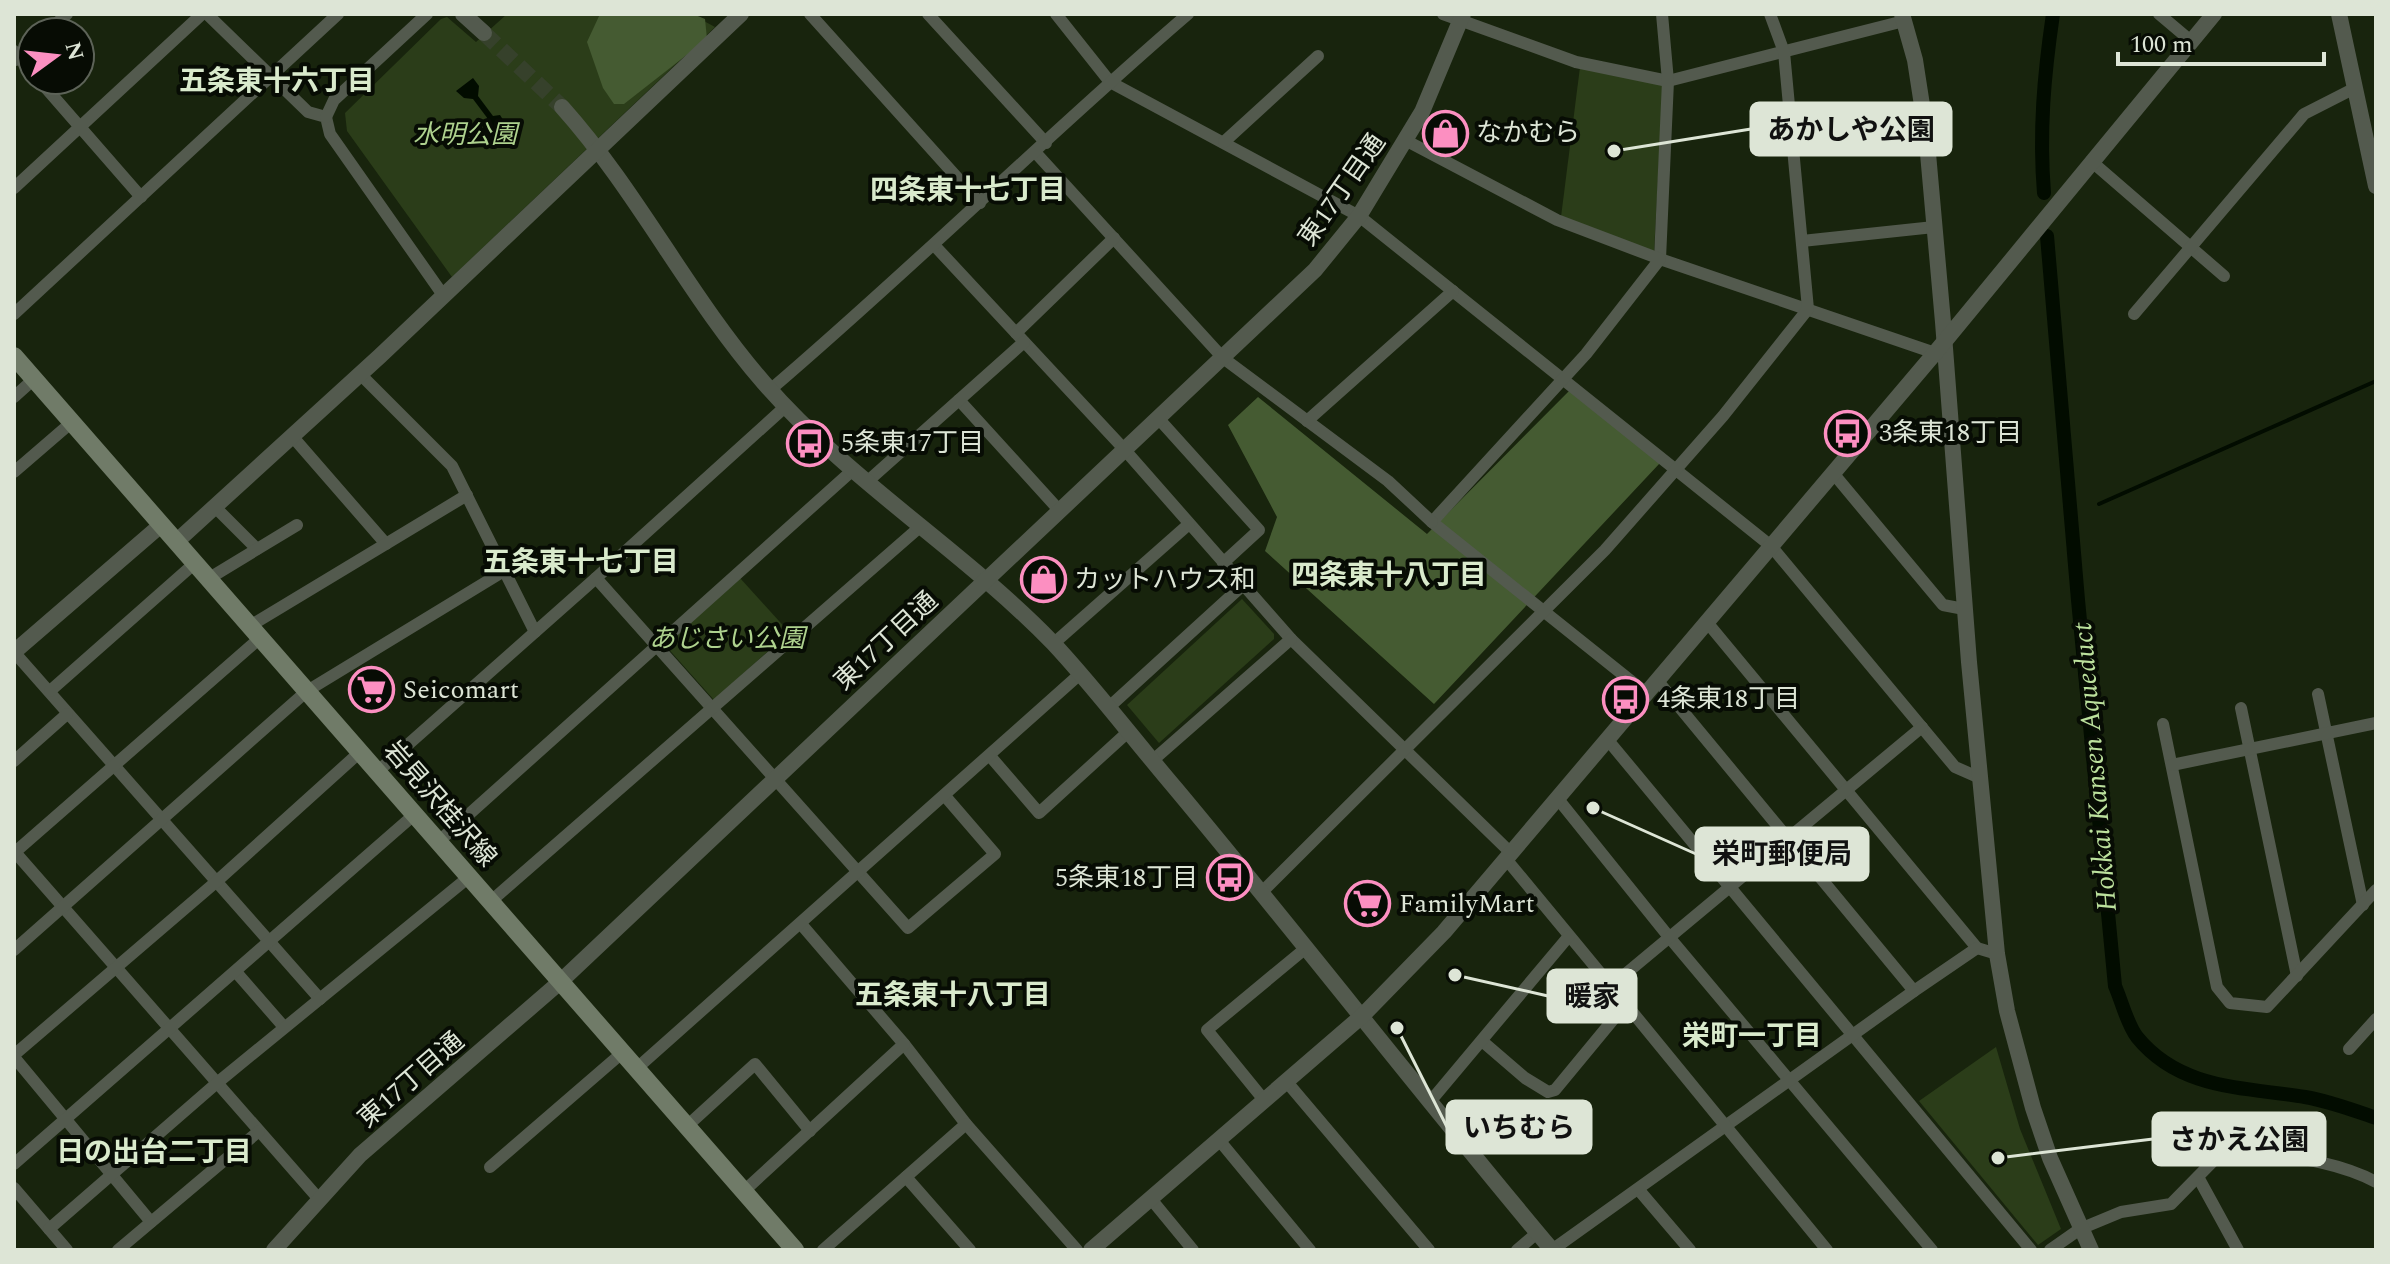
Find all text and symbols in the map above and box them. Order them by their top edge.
north arrow [16,16,96,96]
scale bar [2118,16,2324,66]
text: 100 m [2130,27,2193,63]
text: N [56,38,92,64]
district label: 五条東十六丁目 [179,60,375,103]
callout: あかしや公園 [1751,103,1951,155]
shop icon: なかむら [1421,109,1469,157]
text: あかしや公園 [1767,109,1935,152]
place label: なかむら [1476,113,1580,153]
park label: 水明公園 [413,115,521,155]
street label: 東17丁目通 [1288,125,1396,255]
district label: 四条東十七丁目 [870,169,1066,212]
bus stop icon: 3条東18丁目 [1824,409,1872,457]
place label: 3条東18丁目 [1879,413,2022,453]
bus stop icon: 5条東17丁目 [786,419,834,467]
place label: 5条東17丁目 [841,423,984,463]
district label: 五条東十七丁目 [483,541,679,584]
district label: 四条東十八丁目 [1291,554,1487,597]
shop icon: カットハウス和 [1019,556,1067,604]
place label: カットハウス和 [1074,560,1256,600]
street label: 東17丁目通 [825,582,947,700]
park label: あじさい公園 [649,619,809,659]
water label: Hokkai Kansen Aqueduct [2061,620,2129,913]
supermarket icon: Seicomart [348,666,396,714]
place label: Seicomart [403,670,519,710]
bus stop icon: 4条東18丁目 [1602,675,1650,723]
place label: 4条東18丁目 [1657,679,1800,719]
street label: 岩見沢桂沢線 [374,732,506,876]
callout: 栄町郵便局 [1696,828,1868,880]
text: 栄町郵便局 [1712,833,1852,876]
bus stop icon: 5条東18丁目 [1205,854,1253,902]
place label: 5条東18丁目 [1055,858,1198,898]
supermarket icon: FamilyMart [1344,880,1392,928]
place label: FamilyMart [1399,884,1535,924]
callout: 暖家 [1548,970,1636,1022]
district label: 五条東十八丁目 [855,974,1051,1017]
text: 暖家 [1564,976,1620,1019]
district label: 栄町一丁目 [1682,1015,1822,1058]
street label: 東17丁目通 [349,1022,473,1138]
callout: いちむら [1447,1101,1591,1153]
text: いちむら [1463,1107,1575,1150]
callout: さかえ公園 [2153,1113,2325,1165]
text: さかえ公園 [2169,1119,2309,1162]
district label: 日の出台二丁目 [56,1131,252,1174]

